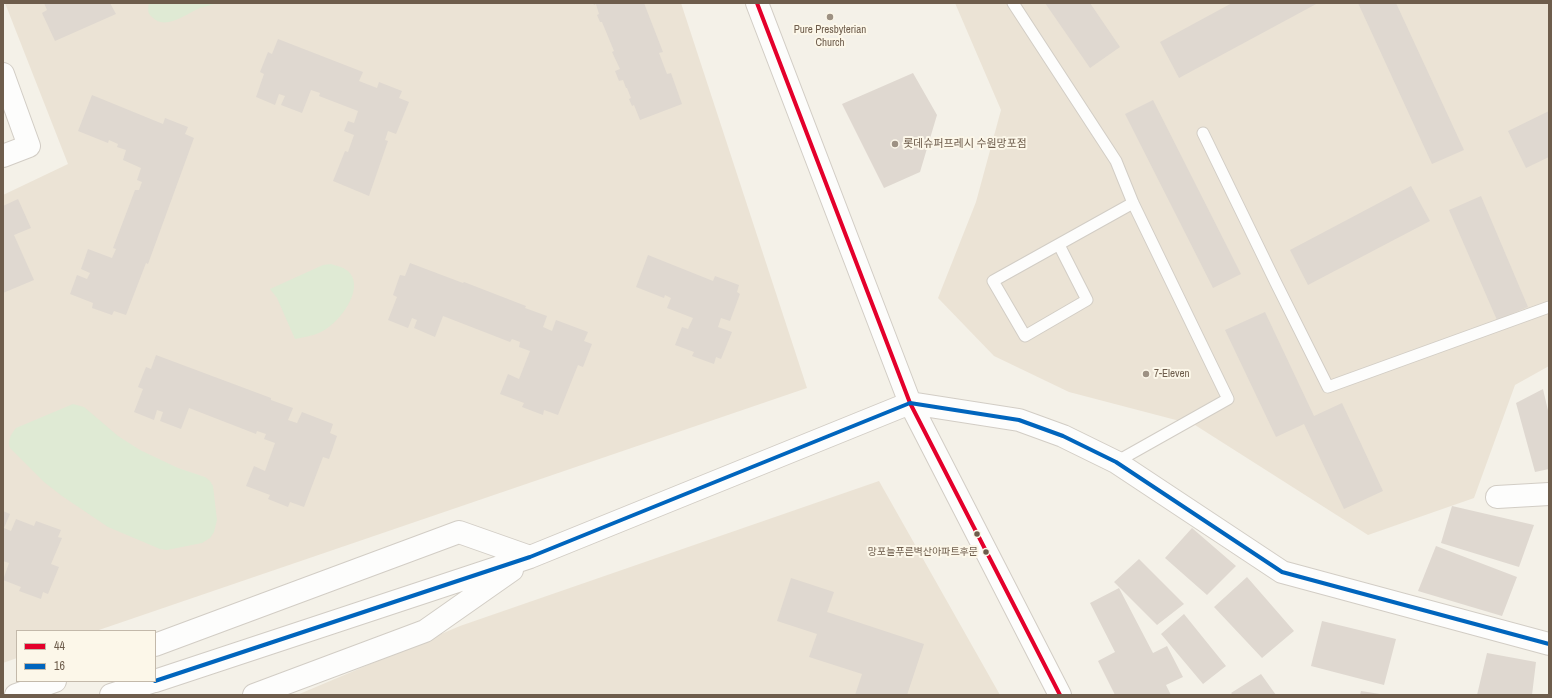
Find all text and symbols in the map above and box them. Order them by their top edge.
marker: Pure Presbyterian Church [825,12,835,22]
place label: Pure Presbyterian Church [794,23,866,49]
place label: 롯데슈퍼프레시 수원망포점 [903,137,1027,151]
marker: 롯데슈퍼프레시 수원망포점 [890,139,900,149]
place label: 7-Eleven [1154,367,1190,381]
marker: 7-Eleven [1141,369,1151,379]
unlabelled marker [972,529,982,539]
place label: 망포늘푸른벽산아파트후문 [868,546,978,558]
marker: 망포늘푸른벽산아파트후문 [981,547,991,557]
legend [16,630,156,682]
text: 44 [54,638,65,654]
text: 16 [54,658,65,674]

